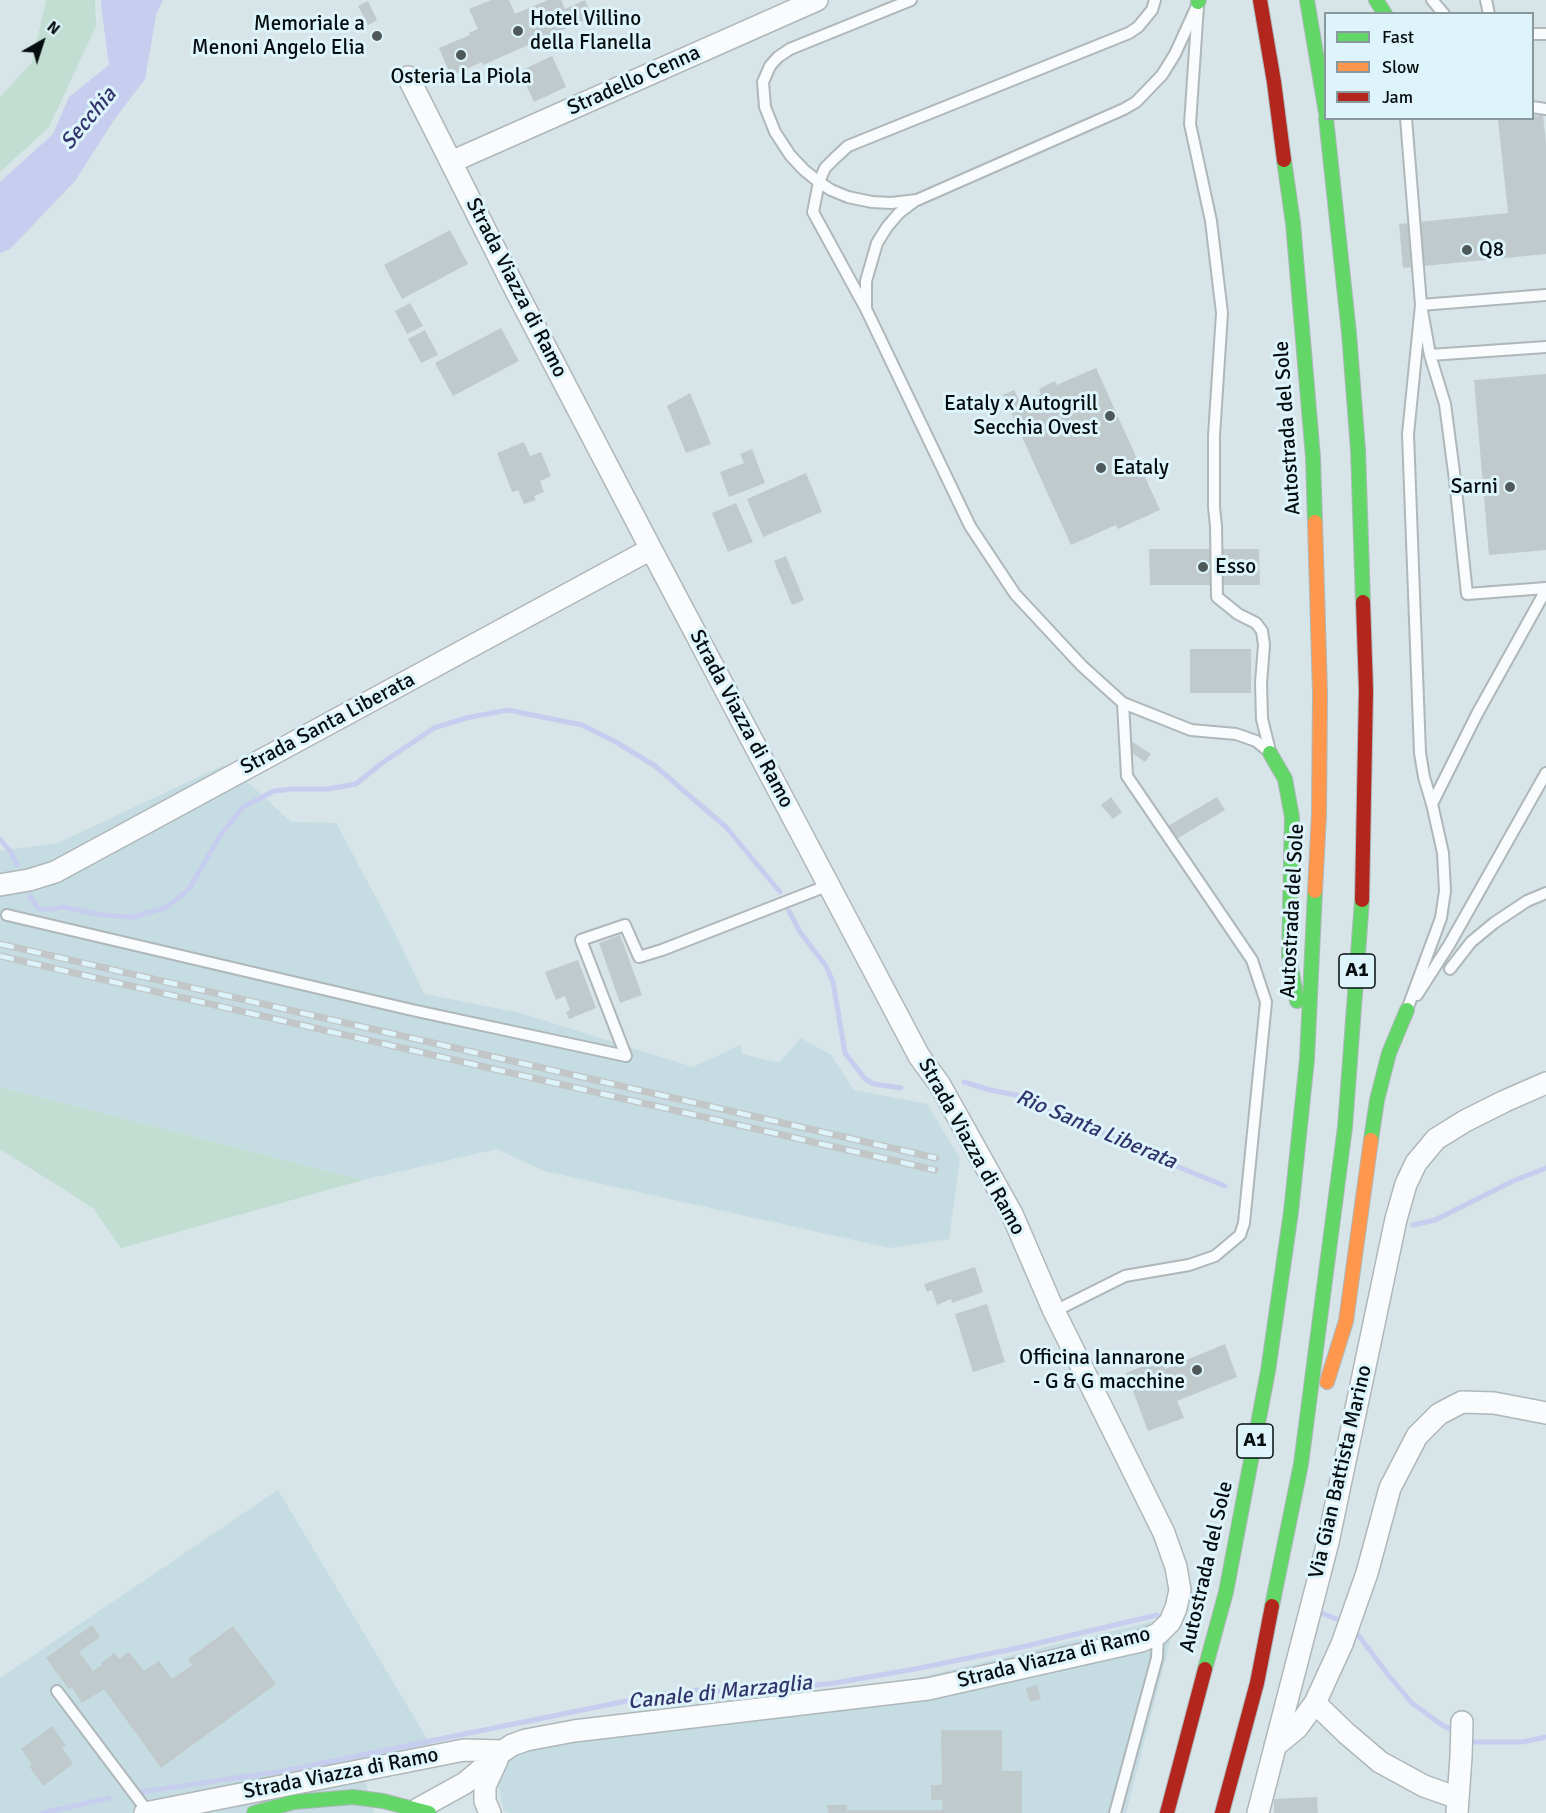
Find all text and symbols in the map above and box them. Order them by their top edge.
place label: Hotel Villino della Flanella [530,6,652,56]
place label: Memoriale a Menoni Angelo Elia [192,11,365,61]
north arrow [12,12,72,72]
legend [1324,12,1534,120]
text: N [43,17,64,39]
marker: Hotel Villino della Flanella [511,24,525,38]
text: Fast [1382,26,1414,48]
marker: Memoriale a Menoni Angelo Elia [370,29,384,43]
street label: Stradello Cenna [564,40,704,122]
marker: Osteria La Piola [454,48,468,62]
text: Slow [1382,56,1419,78]
place label: Osteria La Piola [390,64,532,90]
water label: Secchia [55,83,123,155]
text: Jam [1382,86,1413,108]
street label: Strada Viazza di Ramo [460,194,572,382]
place label: Q8 [1479,237,1504,263]
marker: Q8 [1460,243,1474,257]
street label: Autostrada del Sole [1269,340,1307,516]
place label: Eataly x Autogrill Secchia Ovest [944,391,1098,441]
marker: Eataly x Autogrill Secchia Ovest [1103,409,1117,423]
place label: Eataly [1113,455,1169,481]
marker: Eataly [1094,461,1108,475]
place label: Sarni [1451,474,1498,500]
marker: Sarni [1503,480,1517,494]
place label: Esso [1215,554,1256,580]
marker: Esso [1196,560,1210,574]
street label: Strada Viazza di Ramo [683,626,799,812]
street label: Strada Santa Liberata [237,667,419,781]
street label: Autostrada del Sole [1276,823,1310,999]
road number: A1 [1339,954,1375,988]
street label: Strada Viazza di Ramo [912,1054,1030,1240]
water label: Rio Santa Liberata [1012,1084,1180,1176]
place label: Officina Iannarone - G & G macchine [1019,1345,1185,1395]
marker: Officina Iannarone - G & G macchine [1190,1363,1204,1377]
street label: Via Gian Battista Marino [1304,1363,1378,1581]
road number: A1 [1237,1424,1273,1458]
street label: Autostrada del Sole [1175,1479,1239,1655]
street label: Strada Viazza di Ramo [955,1622,1153,1694]
water label: Canale di Marzaglia [627,1670,813,1716]
street label: Strada Viazza di Ramo [241,1743,441,1805]

